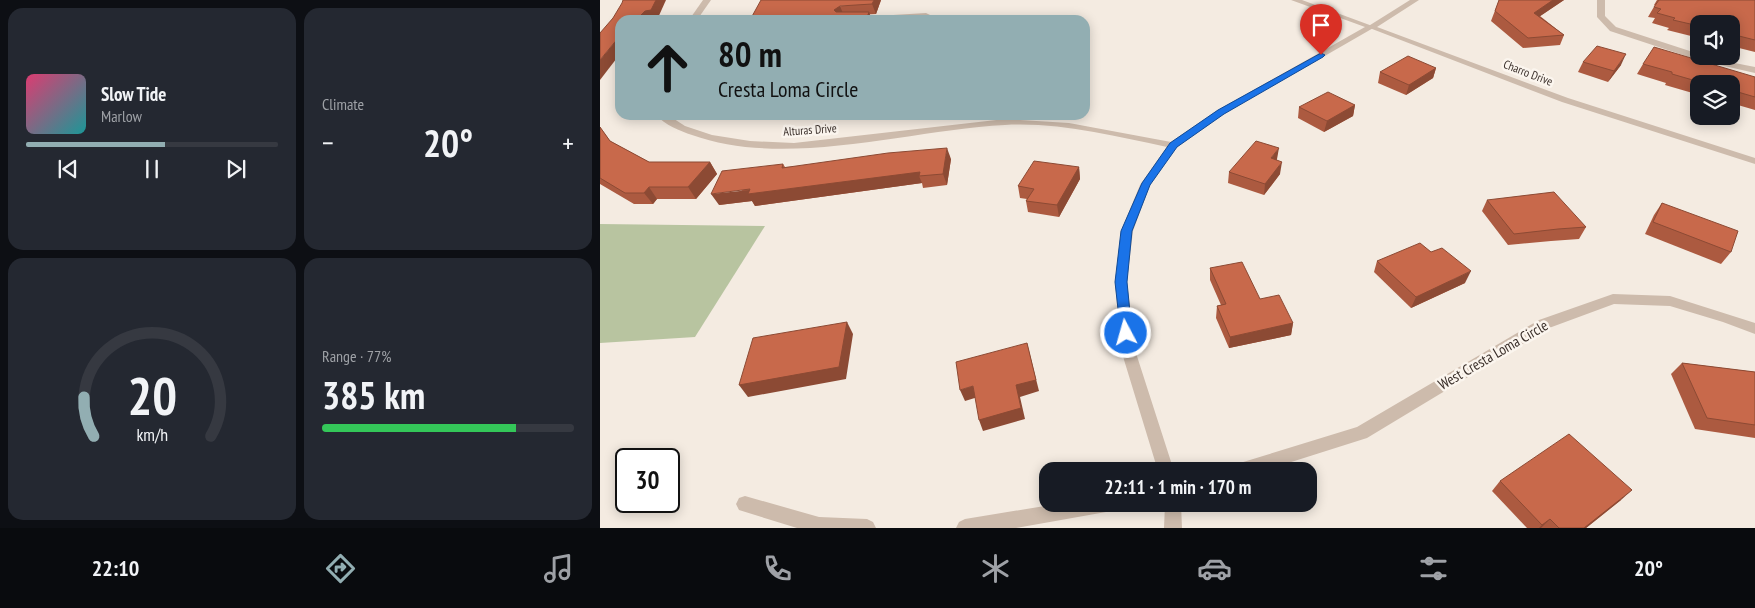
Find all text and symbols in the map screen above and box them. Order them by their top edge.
pin [1300,4,1342,55]
icon: arrive [1307,11,1335,39]
map controls [1690,15,1740,125]
button: sound [1690,15,1740,65]
text: 80 m [718,31,782,77]
icon: ahead [635,35,700,100]
street label: Charro Drive [1501,56,1555,89]
text: Cresta Loma Circle [718,75,858,103]
button: layers [1690,75,1740,125]
text: Slow Tide [101,82,166,106]
text: Climate [322,94,364,114]
text: Marlow [101,106,142,126]
text: 20° [423,118,473,167]
street label: Alturas Drive [783,120,837,139]
text: − [322,124,334,161]
text: + [562,124,574,161]
icon: previous [54,155,82,183]
icon: pause [138,155,166,183]
icon: next [222,155,250,183]
position arrow [1099,306,1151,358]
street label: West Cresta Loma Circle [1434,315,1551,394]
text: Range · 77% [322,346,391,366]
text: 20 [127,362,177,429]
text: 385 km [322,370,425,419]
text: km/h [136,423,168,446]
speed limit sign: 30 [615,448,680,513]
text: 22:11 · 1 min · 170 m [1105,475,1251,499]
icon: directions [323,551,358,586]
icon: music [541,551,576,586]
icon: phone [760,551,795,586]
icon: climate [978,551,1013,586]
icon: car [1197,551,1232,586]
icon: filters [1416,551,1451,586]
text: 22:10 [92,554,139,582]
text: 20° [1634,554,1663,582]

